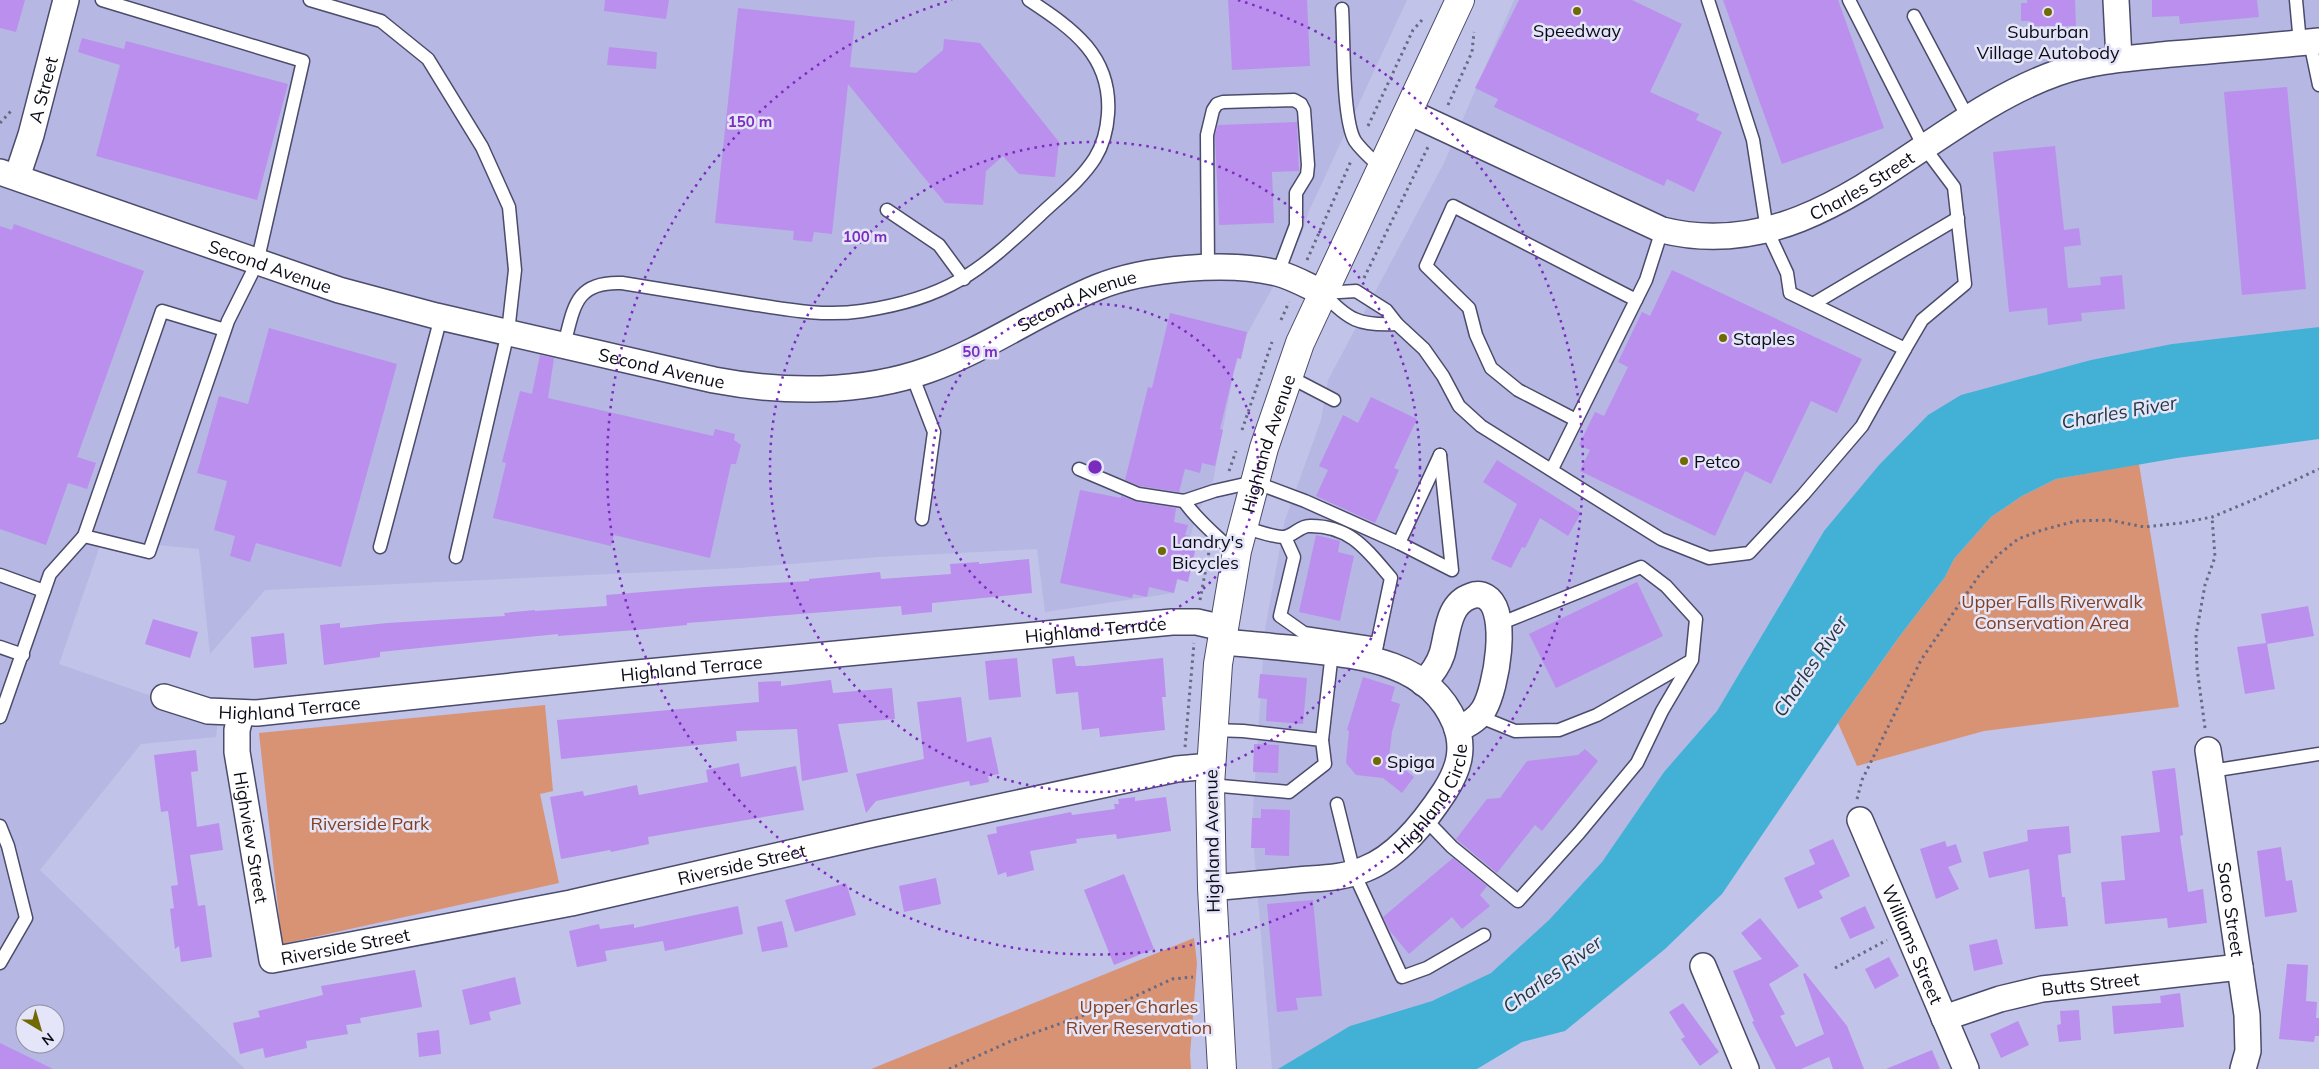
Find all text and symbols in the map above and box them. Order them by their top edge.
marker: Speedway [1571,5,1583,17]
marker: Suburban Village Autobody [2042,6,2054,18]
place label: Speedway [1533,19,1621,42]
place label: Suburban Village Autobody [1976,20,2120,64]
street label: A Street [23,54,62,125]
text: 150 m [728,112,772,131]
street label: Charles Street [1806,146,1918,225]
text: 100 m [843,227,887,246]
street label: Second Avenue [205,234,335,298]
street label: Second Avenue [1013,265,1139,337]
place label: Staples [1733,327,1795,350]
marker: Staples [1717,332,1729,344]
street label: Second Avenue [596,342,727,393]
text: 50 m [962,342,998,361]
street label: Highland Avenue [1236,371,1300,515]
water label: Charles River [2060,390,2180,434]
place label: Petco [1694,450,1740,473]
marker: Petco [1678,455,1690,467]
centre of rings [1086,458,1104,476]
place label: Landry's Bicycles [1172,530,1244,574]
marker: Landry's Bicycles [1156,545,1168,557]
park label: Upper Falls Riverwalk Conservation Area [1961,590,2143,634]
water label: Charles River [1767,610,1853,721]
street label: Highland Terrace [1024,611,1168,647]
street label: Highland Terrace [619,650,763,686]
street label: Highland Terrace [218,691,362,725]
street label: Highland Circle [1389,744,1472,858]
place label: Spiga [1387,750,1435,773]
marker: Spiga [1371,755,1383,767]
street label: Highland Avenue [1199,769,1225,913]
street label: Highview Street [229,770,274,905]
park label: Riverside Park [311,812,430,835]
street label: Riverside Street [675,838,808,890]
street label: Saco Street [2213,860,2250,958]
street label: Williams Street [1877,881,1948,1007]
street label: Riverside Street [279,922,412,970]
water label: Charles River [1498,929,1607,1018]
street label: Butts Street [2040,967,2141,1000]
park label: Upper Charles River Reservation [1066,995,1212,1039]
north arrow [15,1004,65,1054]
text: N [38,1029,58,1050]

